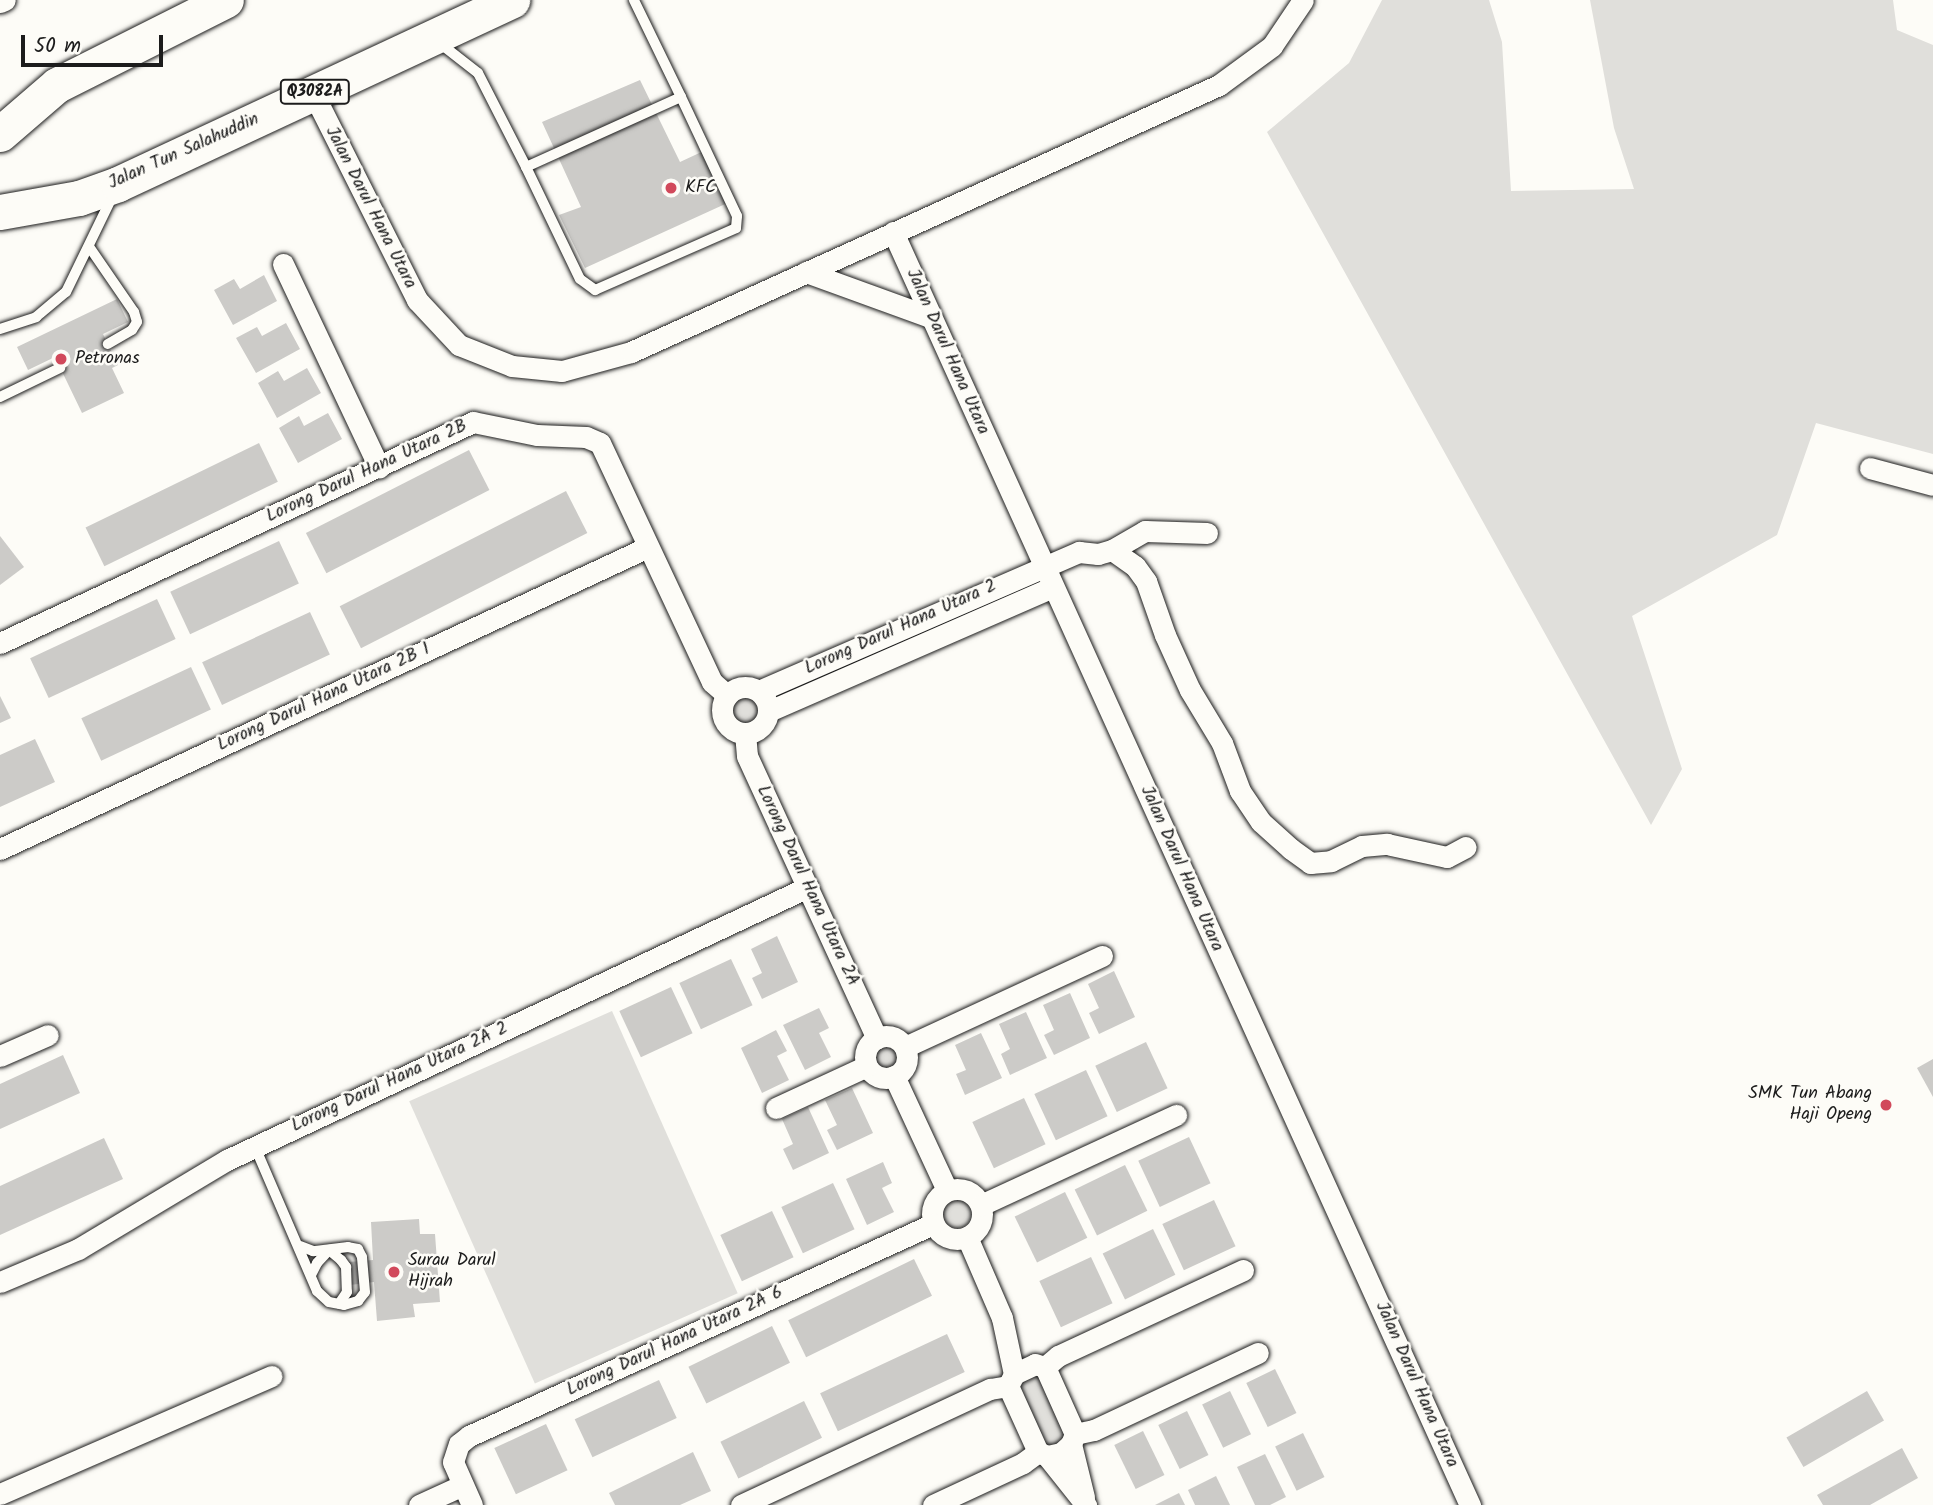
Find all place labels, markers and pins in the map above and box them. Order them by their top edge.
place label: KFC [685,177,716,199]
marker: KFC [663,180,679,196]
place label: Petronas [75,348,140,370]
marker: Petronas [53,351,69,367]
place label: SMK Tun Abang Haji Openg [1748,1084,1872,1126]
marker: SMK Tun Abang Haji Openg [1878,1097,1894,1113]
place label: Surau Darul Hijrah [408,1251,496,1294]
marker: Surau Darul Hijrah [386,1264,402,1280]

